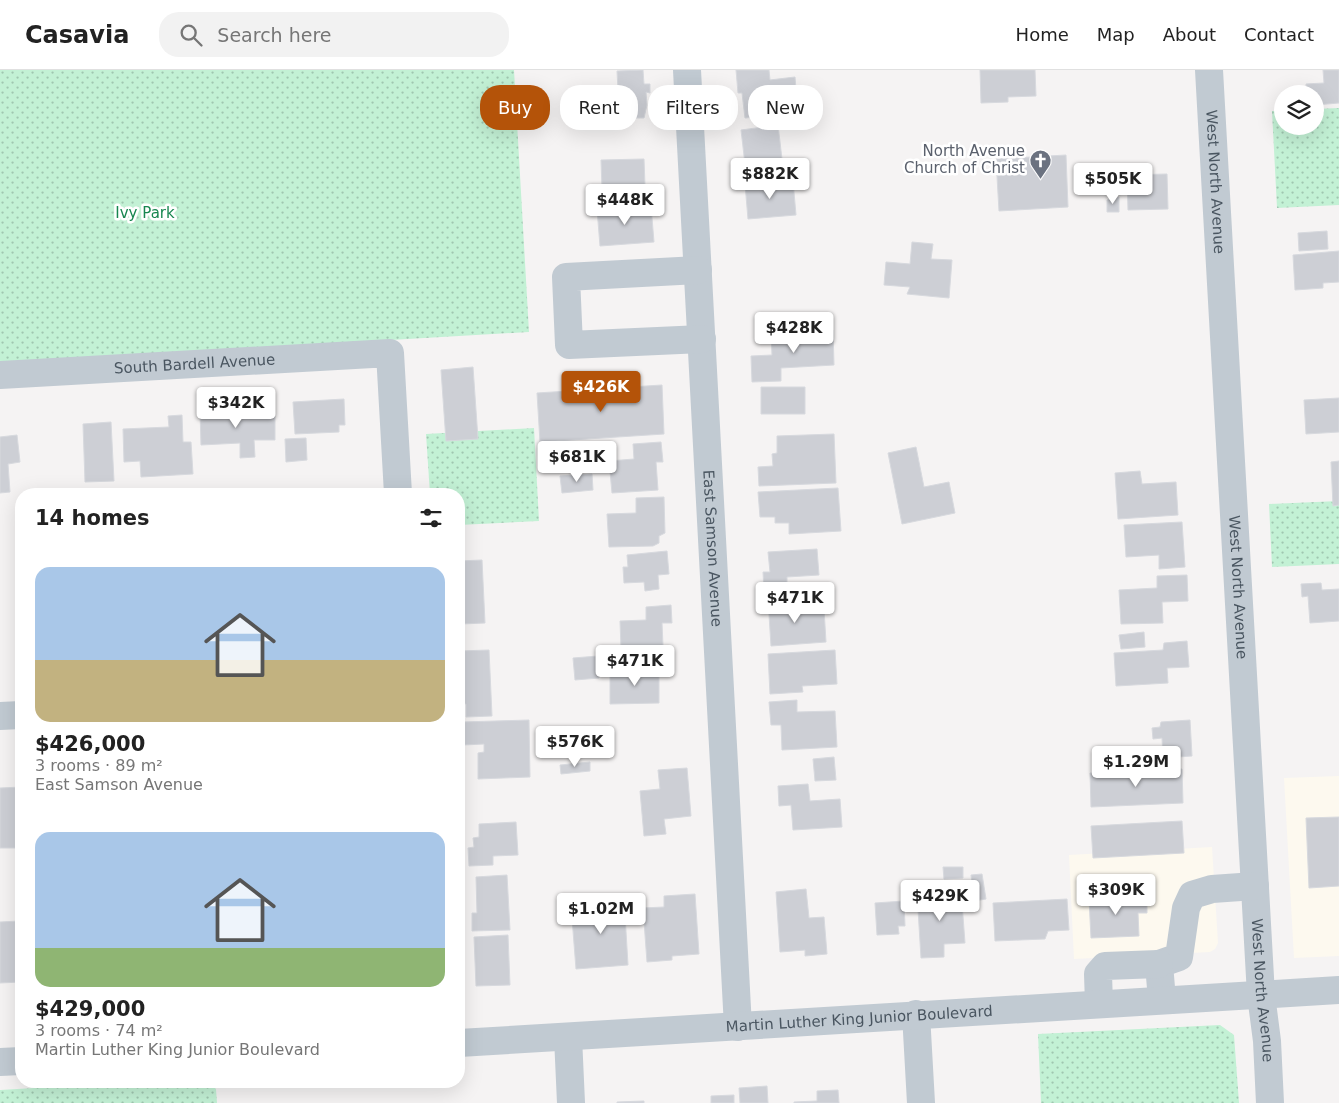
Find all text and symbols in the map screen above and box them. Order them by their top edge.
search box [159,12,509,57]
text: Casavia [25,21,129,49]
icon: search [177,21,205,49]
text: Search here [217,24,332,46]
text: Home [1016,24,1069,45]
text: Map [1097,24,1135,45]
text: About [1163,24,1216,45]
text: Contact [1244,24,1314,45]
chip: Buy [480,85,550,130]
chip: Rent [560,85,638,130]
chip: Filters [648,85,738,130]
chip: New [748,85,823,130]
map controls [1274,85,1324,135]
button: layers [1274,85,1324,135]
street label: West North Avenue [1202,109,1228,254]
place label: North Avenue Church of Christ [904,142,1025,177]
church icon: North Avenue Church of Christ [1029,148,1053,179]
pin: $882K [735,158,805,200]
pin: $505K [1078,162,1148,205]
text: $882K [742,164,798,183]
text: $505K [1085,169,1141,188]
pin: $448K [590,184,660,226]
text: $448K [597,190,653,209]
park label: Ivy Park [115,204,175,222]
pin: $428K [759,312,829,354]
text: $428K [766,318,822,337]
street label: South Bardell Avenue [114,350,276,378]
pin: $426K [566,370,636,413]
text: $426K [573,377,629,396]
pin: $342K [201,386,271,429]
text: $342K [208,393,264,412]
pin: $681K [542,440,612,483]
text: $681K [549,447,605,466]
street label: East Samson Avenue [699,469,726,628]
icon: filters [417,504,445,532]
text: 14 homes [35,506,150,530]
street label: West North Avenue [1225,515,1251,660]
pin: $471K [760,582,830,624]
text: $471K [767,588,823,607]
icon: home [195,600,285,690]
pin: $471K [600,644,670,687]
text: $471K [607,651,663,670]
pin: $576K [540,726,610,768]
text: $426,000 [35,732,145,756]
text: $576K [547,732,603,751]
pin: $1.29M [1095,746,1177,788]
text: $1.29M [1103,752,1169,771]
text: 3 rooms · 89 m² [35,756,163,775]
text: East Samson Avenue [35,775,203,794]
icon: home [195,865,285,955]
pin: $309K [1081,874,1151,916]
pin: $429K [905,880,975,922]
text: $309K [1088,880,1144,899]
text: $429K [912,886,968,905]
pin: $1.02M [560,892,642,935]
text: $1.02M [568,899,634,918]
street label: West North Avenue [1248,918,1277,1063]
text: $429,000 [35,997,145,1021]
street label: Martin Luther King Junior Boulevard [725,1002,993,1036]
text: 3 rooms · 74 m² [35,1021,163,1040]
text: Martin Luther King Junior Boulevard [35,1040,320,1059]

